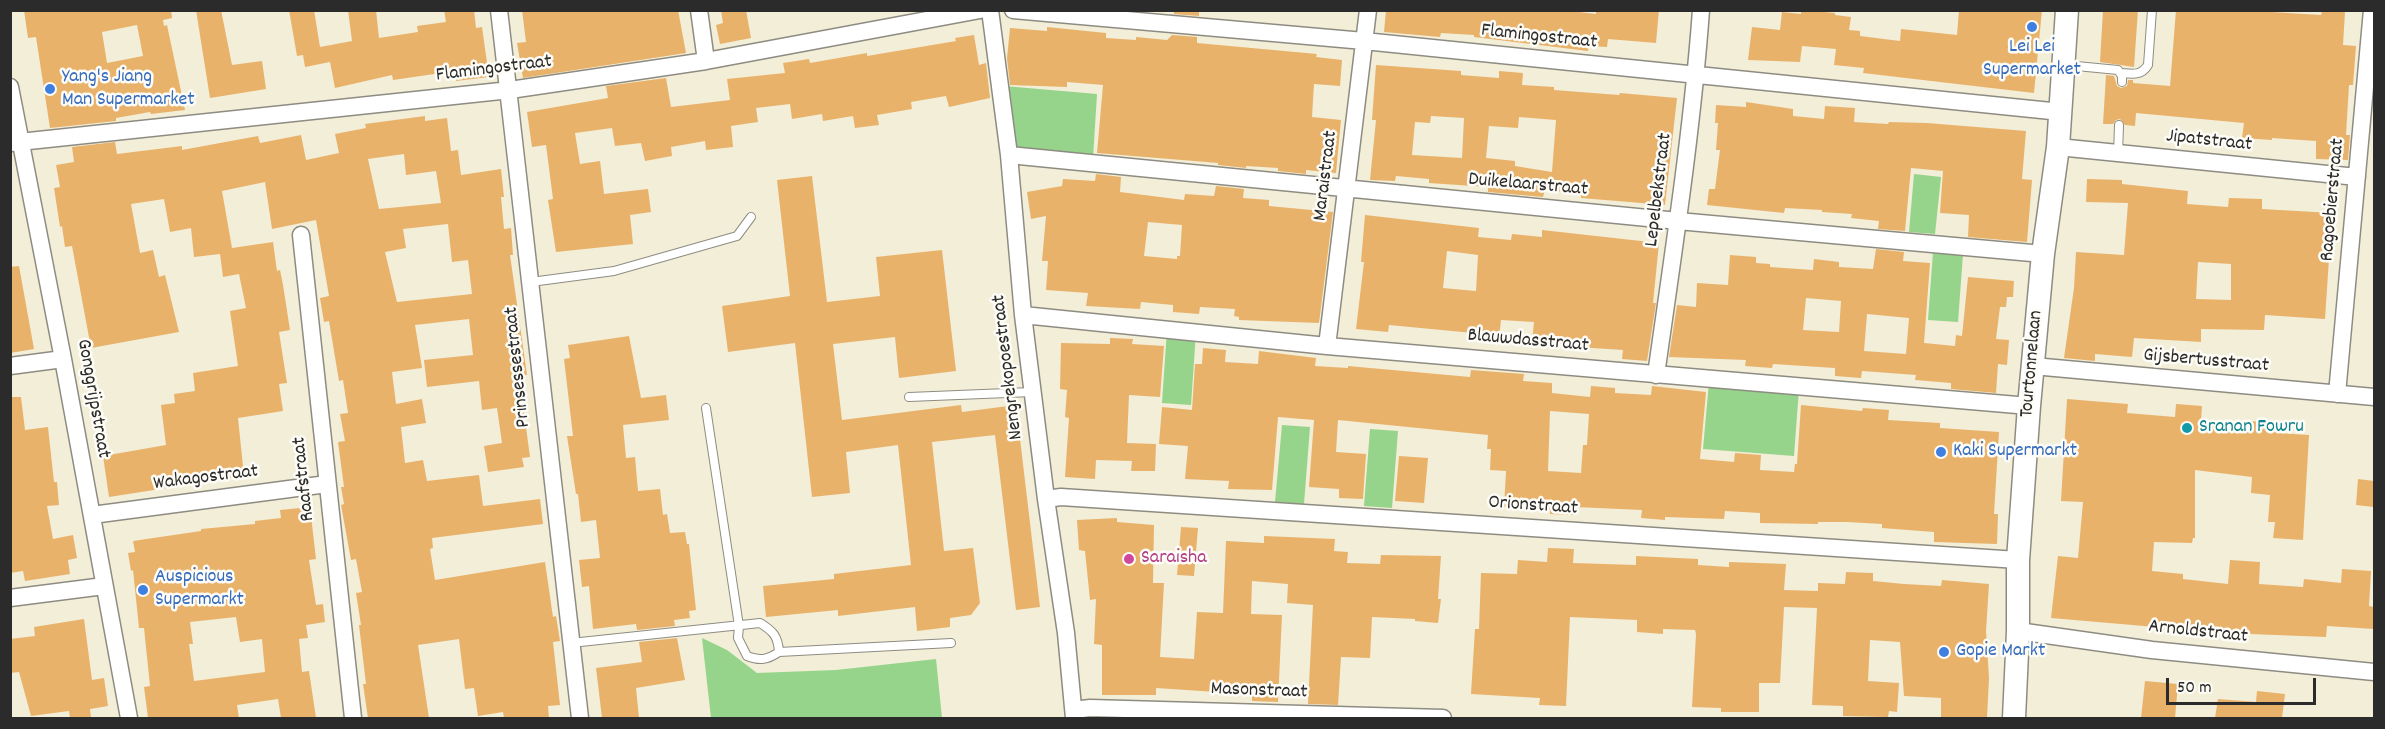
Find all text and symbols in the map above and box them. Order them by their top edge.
street label: Flamingostraat [1480,20,1598,56]
marker: Lei Lei Supermarket [2025,20,2039,34]
place label: Lei Lei Supermarket [1983,36,2081,83]
street label: Flamingostraat [435,51,553,89]
place label: Yang's Jiang Man Supermarket [62,66,195,113]
marker: Yang's Jiang Man Supermarket [43,82,57,96]
street label: Jipatstraat [2165,126,2253,158]
street label: Maraistraat [1310,129,1344,223]
street label: Lepelbekstraat [1641,132,1679,248]
street label: Ragoebierstraat [2317,137,2351,263]
street label: Duikelaarstraat [1467,169,1589,203]
street label: Nengrekopoestraat [988,293,1030,441]
street label: Prinsessestraat [501,305,537,429]
street label: Tourtonnelaan [2016,309,2050,419]
street label: Blauwdasstraat [1466,325,1590,359]
street label: Gonggrijpstraat [70,338,114,460]
street label: Gijsbertusstraat [2142,345,2270,379]
place label: Sranan Fowru [2199,416,2304,440]
marker: Sranan Fowru [2180,421,2194,435]
street label: Raafstraat [289,436,321,522]
place label: Kaki Supermarkt [1953,440,2077,464]
marker: Kaki Supermarkt [1934,445,1948,459]
street label: Wakagostraat [152,461,260,497]
street label: Orionstraat [1487,492,1579,522]
place label: Saraisha [1141,547,1207,571]
marker: Saraisha [1122,552,1136,566]
place label: Auspicious Supermarkt [155,566,244,613]
marker: Auspicious Supermarkt [136,583,150,597]
street label: Arnoldstraat [2147,616,2249,650]
place label: Gopie Markt [1956,640,2045,664]
marker: Gopie Markt [1937,645,1951,659]
scale bar [2169,666,2319,704]
text: 50 m [2177,676,2212,701]
street label: Masonstraat [1210,678,1308,706]

